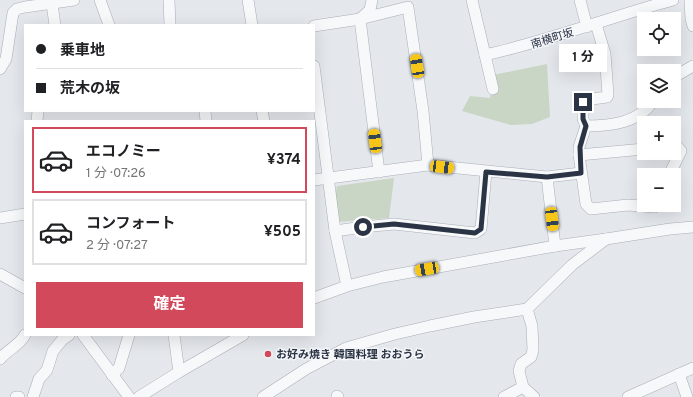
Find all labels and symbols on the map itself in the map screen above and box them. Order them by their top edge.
street label: 南横町坂 [529,26,575,52]
callout: 1 分 [559,44,607,72]
car [409,53,425,79]
route end [574,93,592,111]
car [368,128,382,154]
car [429,160,455,174]
car [545,206,559,232]
route start [354,218,372,236]
car [414,261,440,277]
place label: お好み焼き 韓国料理 おおうら [276,348,425,362]
marker: お好み焼き 韓国料理 おおうら [263,349,273,359]

